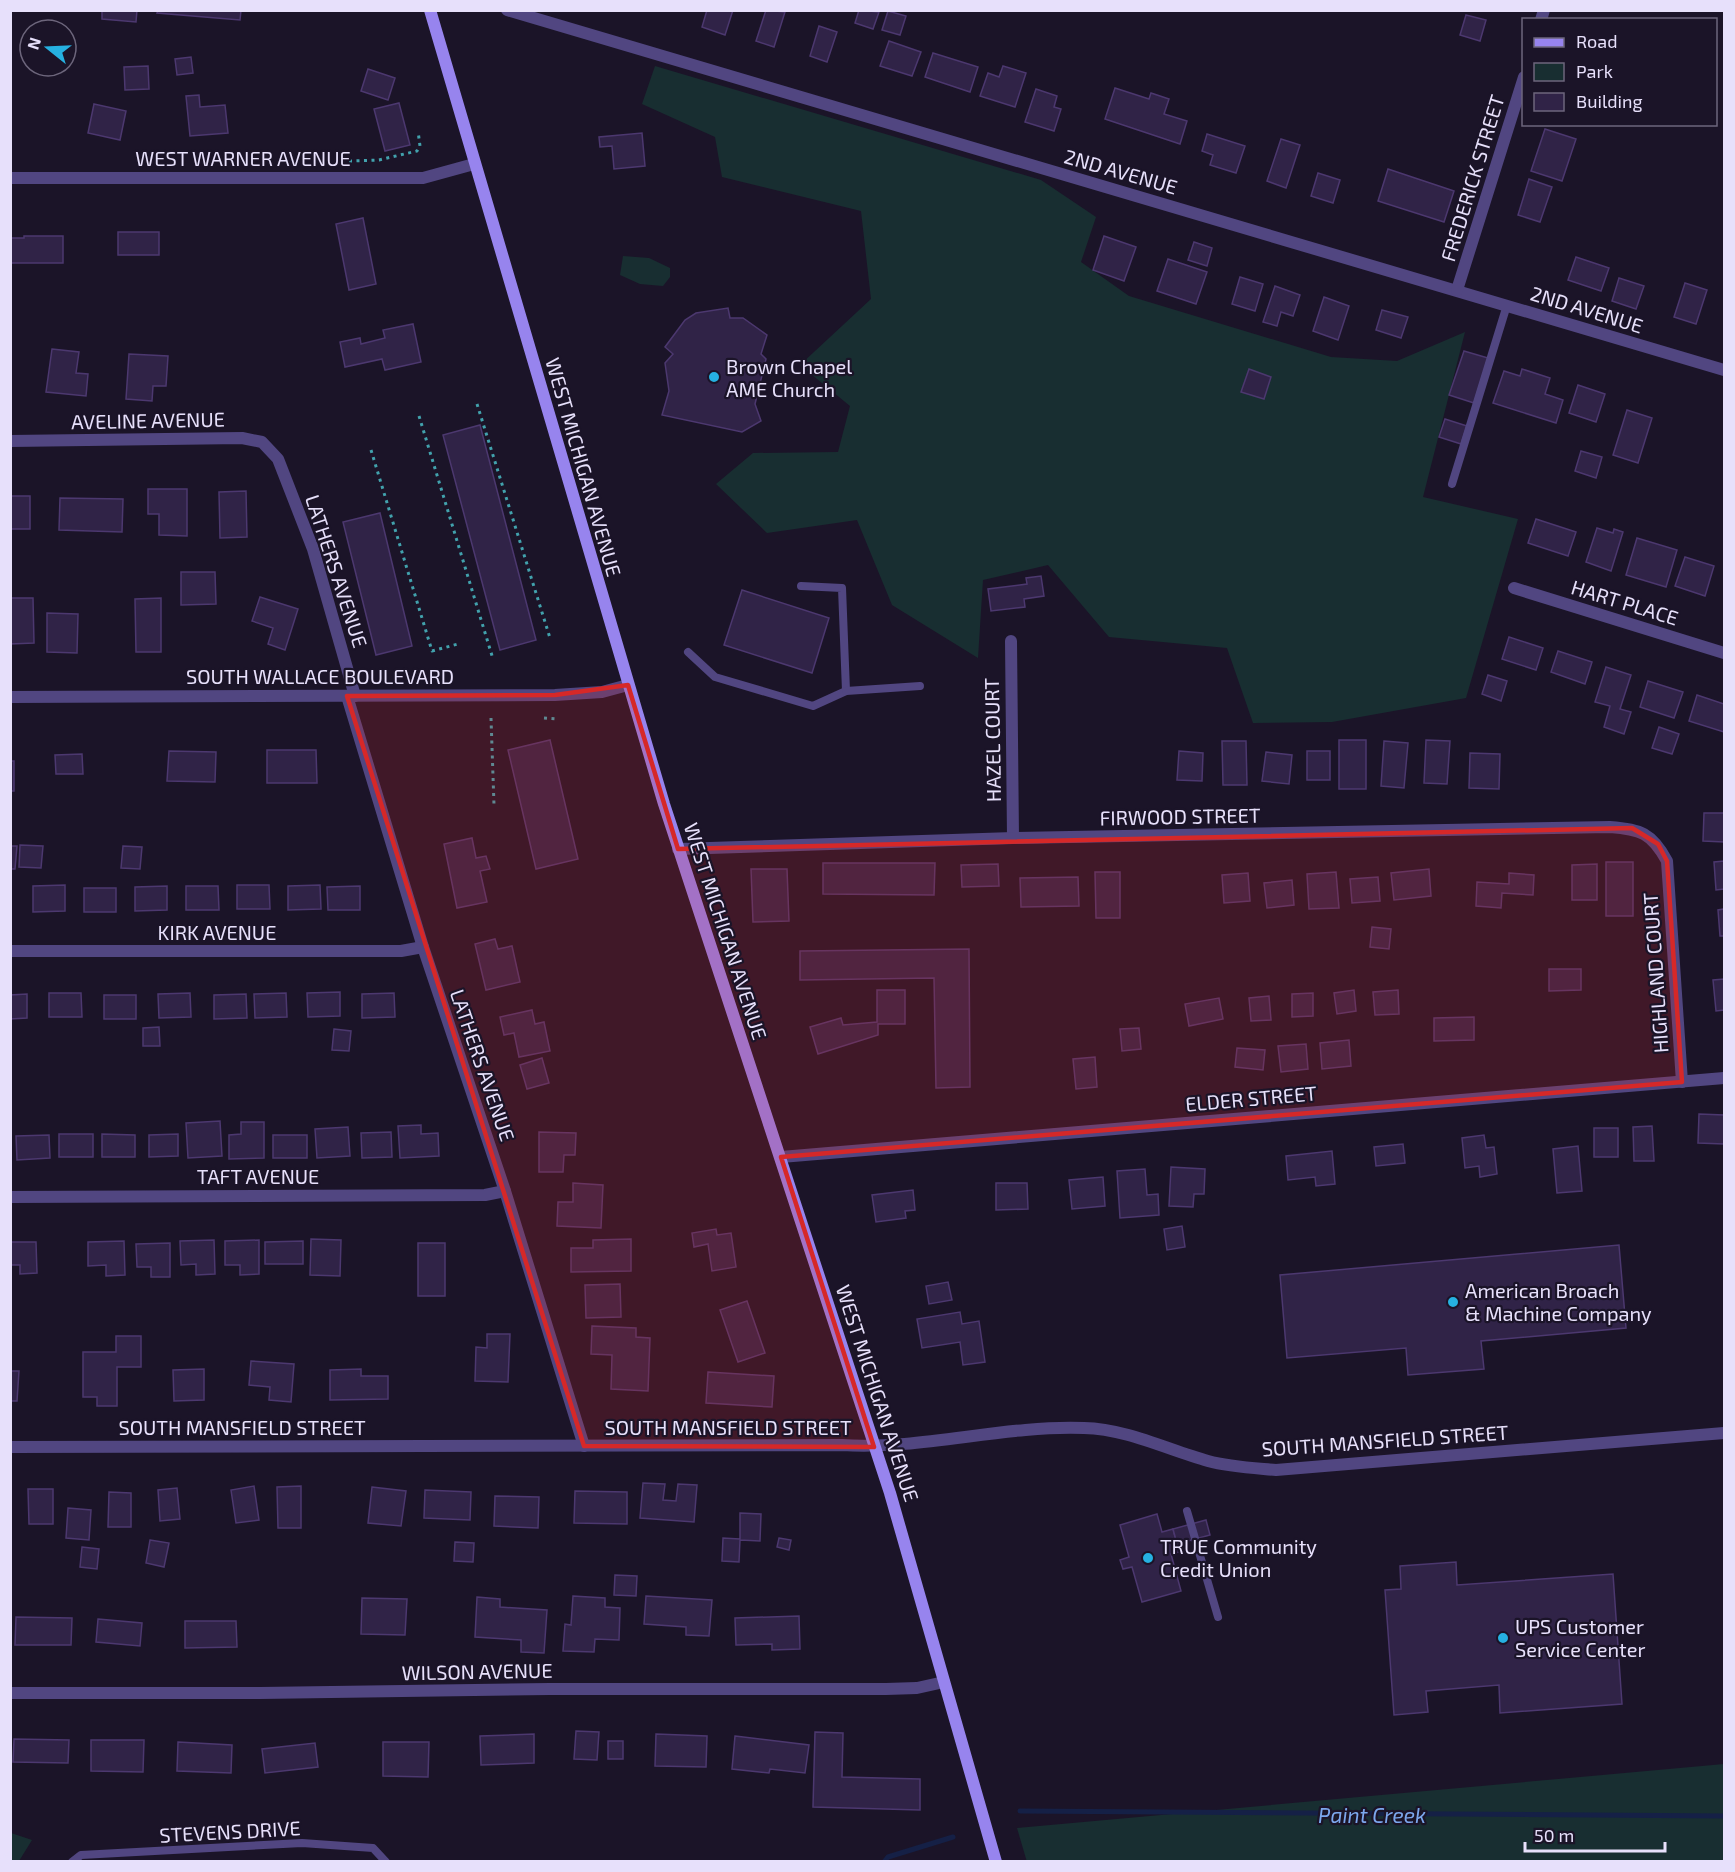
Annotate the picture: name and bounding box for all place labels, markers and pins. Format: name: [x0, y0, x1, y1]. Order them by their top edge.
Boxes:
place label: Brown Chapel AME Church: [726, 354, 852, 401]
marker: Brown Chapel AME Church: [707, 370, 721, 384]
place label: American Broach & Machine Company: [1465, 1278, 1652, 1325]
marker: American Broach & Machine Company: [1446, 1295, 1460, 1309]
place label: TRUE Community Credit Union: [1160, 1534, 1317, 1581]
marker: TRUE Community Credit Union: [1141, 1551, 1155, 1565]
place label: UPS Customer Service Center: [1515, 1614, 1646, 1661]
marker: UPS Customer Service Center: [1496, 1631, 1510, 1645]

